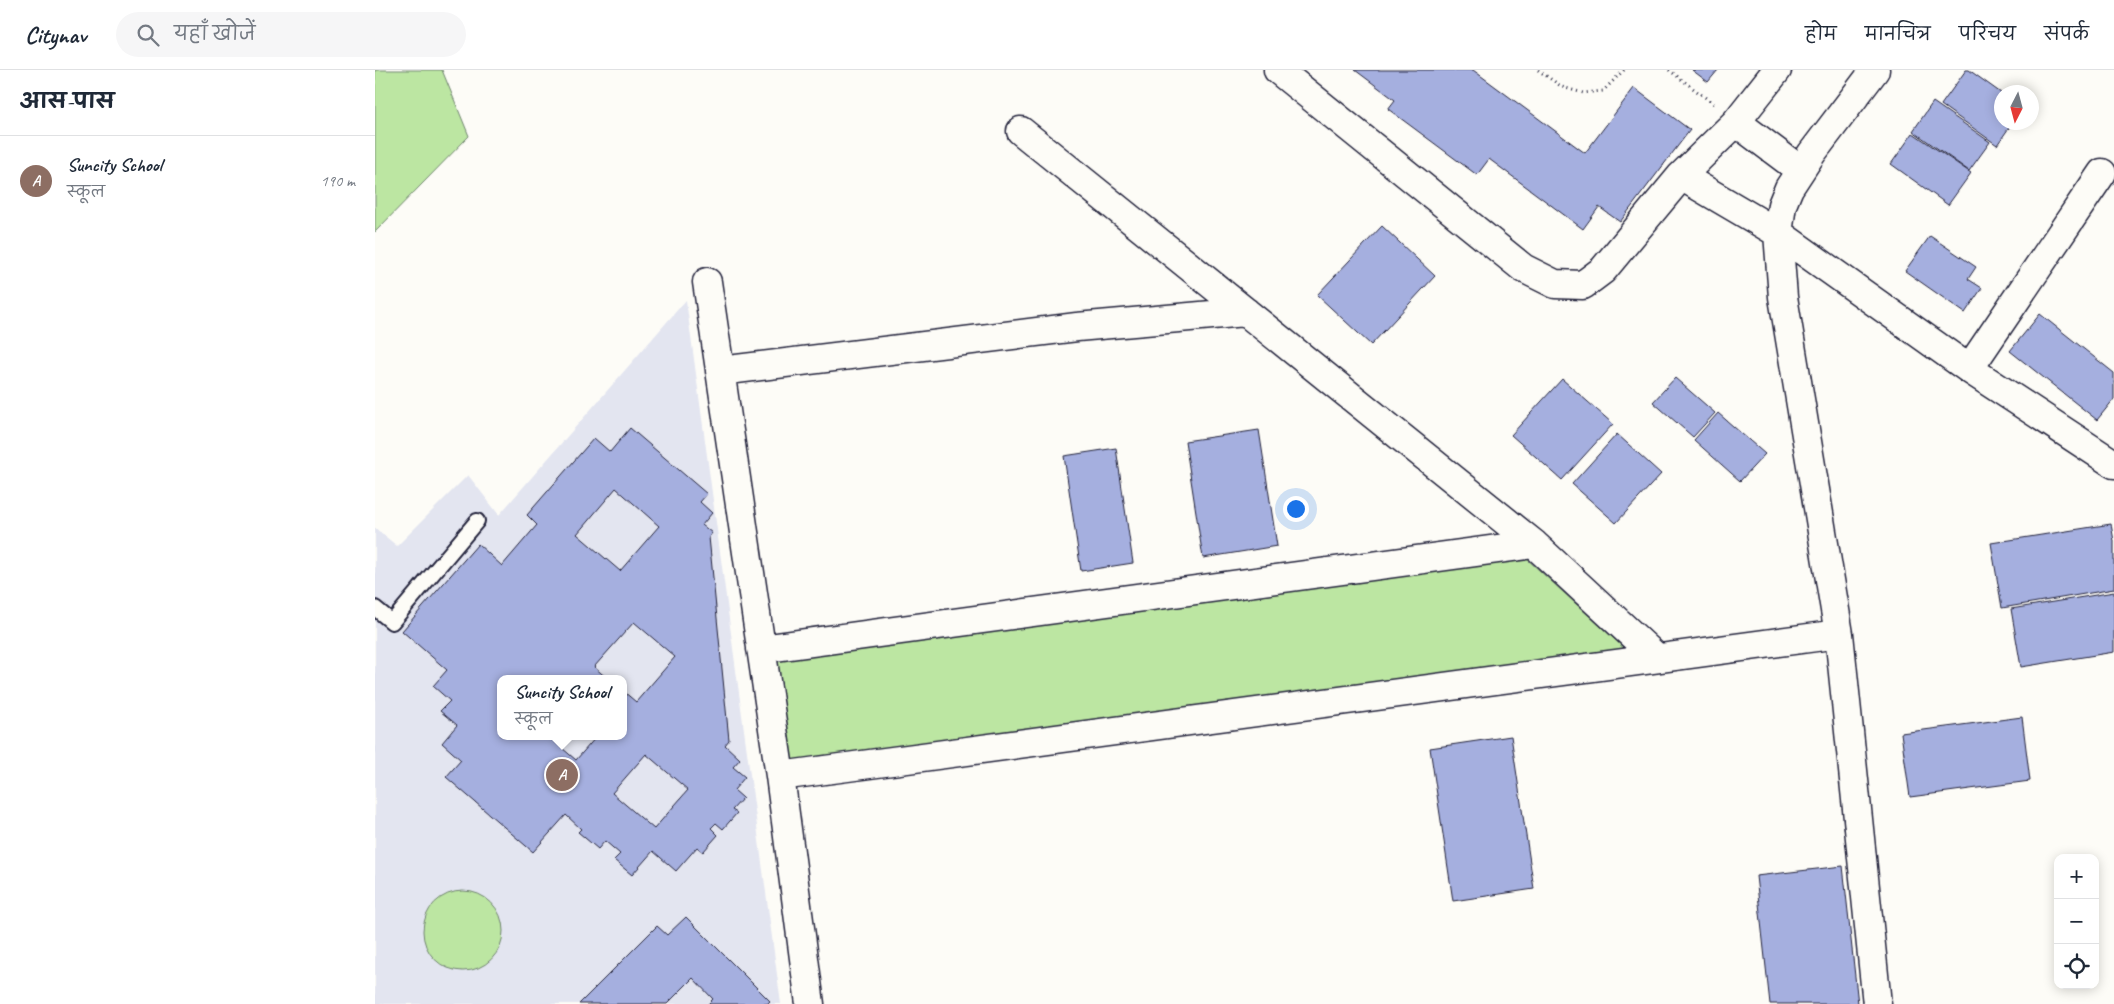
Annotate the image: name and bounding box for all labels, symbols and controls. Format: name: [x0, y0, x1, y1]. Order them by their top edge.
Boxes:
search box: [116, 12, 466, 57]
text: Citynav: [25, 20, 86, 50]
icon: search: [134, 21, 162, 49]
text: यहाँ खोजें: [174, 22, 256, 46]
text: होम: [1805, 23, 1837, 45]
text: मानचित्र: [1865, 23, 1931, 45]
text: परिचय: [1959, 23, 2016, 45]
text: संपर्क: [2044, 23, 2089, 45]
north arrow: [1994, 85, 2039, 130]
text: आस-पास: [20, 88, 114, 114]
text: Suncity School: [67, 153, 162, 177]
text: A: [32, 171, 40, 191]
text: 190 m: [321, 171, 355, 191]
text: स्कूल: [67, 182, 105, 202]
your location: [1283, 496, 1309, 522]
popup: [497, 675, 627, 740]
text: Suncity School: [515, 680, 609, 704]
text: स्कूल: [515, 709, 553, 729]
pin: A: [546, 756, 578, 794]
map controls: [2054, 854, 2099, 989]
button: +: [2054, 854, 2099, 899]
button: −: [2054, 899, 2099, 944]
button: locate: [2054, 944, 2099, 989]

